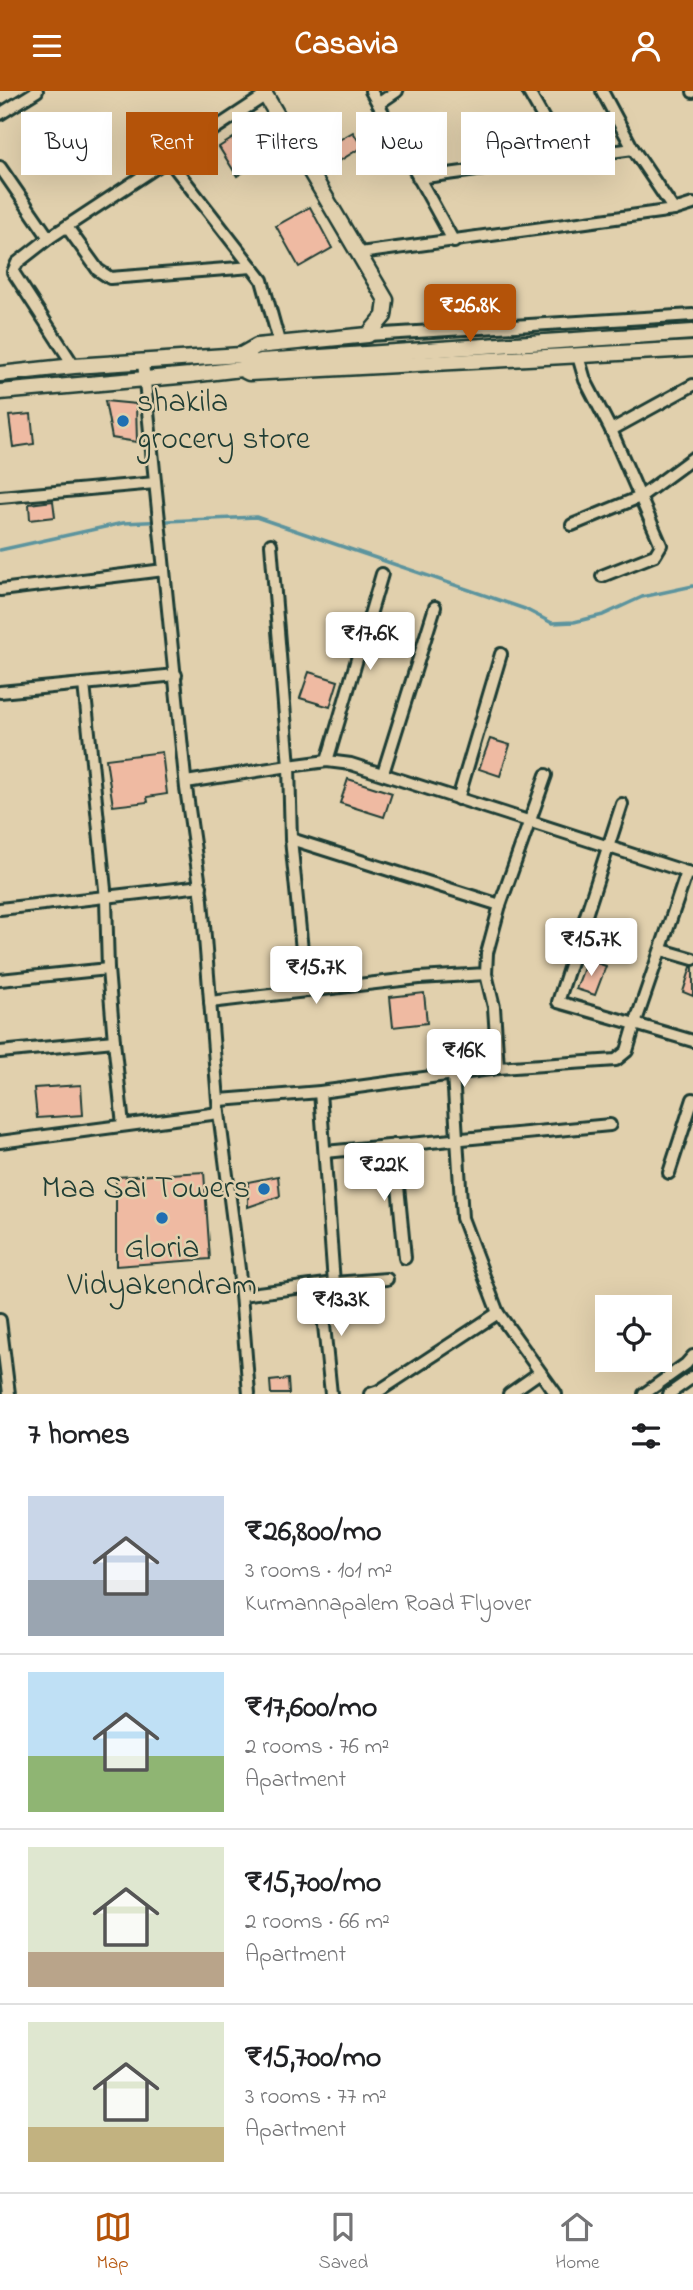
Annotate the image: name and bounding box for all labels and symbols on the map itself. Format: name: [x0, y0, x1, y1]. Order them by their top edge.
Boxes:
pin: ₹26.8K: [413, 285, 527, 344]
place label: shakila grocery store: [136, 380, 311, 464]
marker: shakila grocery store: [115, 413, 131, 429]
pin: ₹17.6K: [313, 613, 427, 672]
pin: ₹15.7K: [534, 919, 648, 978]
pin: ₹15.7K: [259, 947, 373, 1006]
pin: ₹16K: [423, 1030, 505, 1089]
pin: ₹22K: [343, 1143, 425, 1203]
place label: Maa Sai Towers: [41, 1166, 250, 1213]
marker: Maa Sai Towers: [256, 1181, 272, 1197]
marker: Gloria Vidyakendram: [154, 1210, 170, 1226]
place label: Gloria Vidyakendram: [66, 1226, 257, 1310]
pin: ₹13.3K: [284, 1279, 398, 1338]

